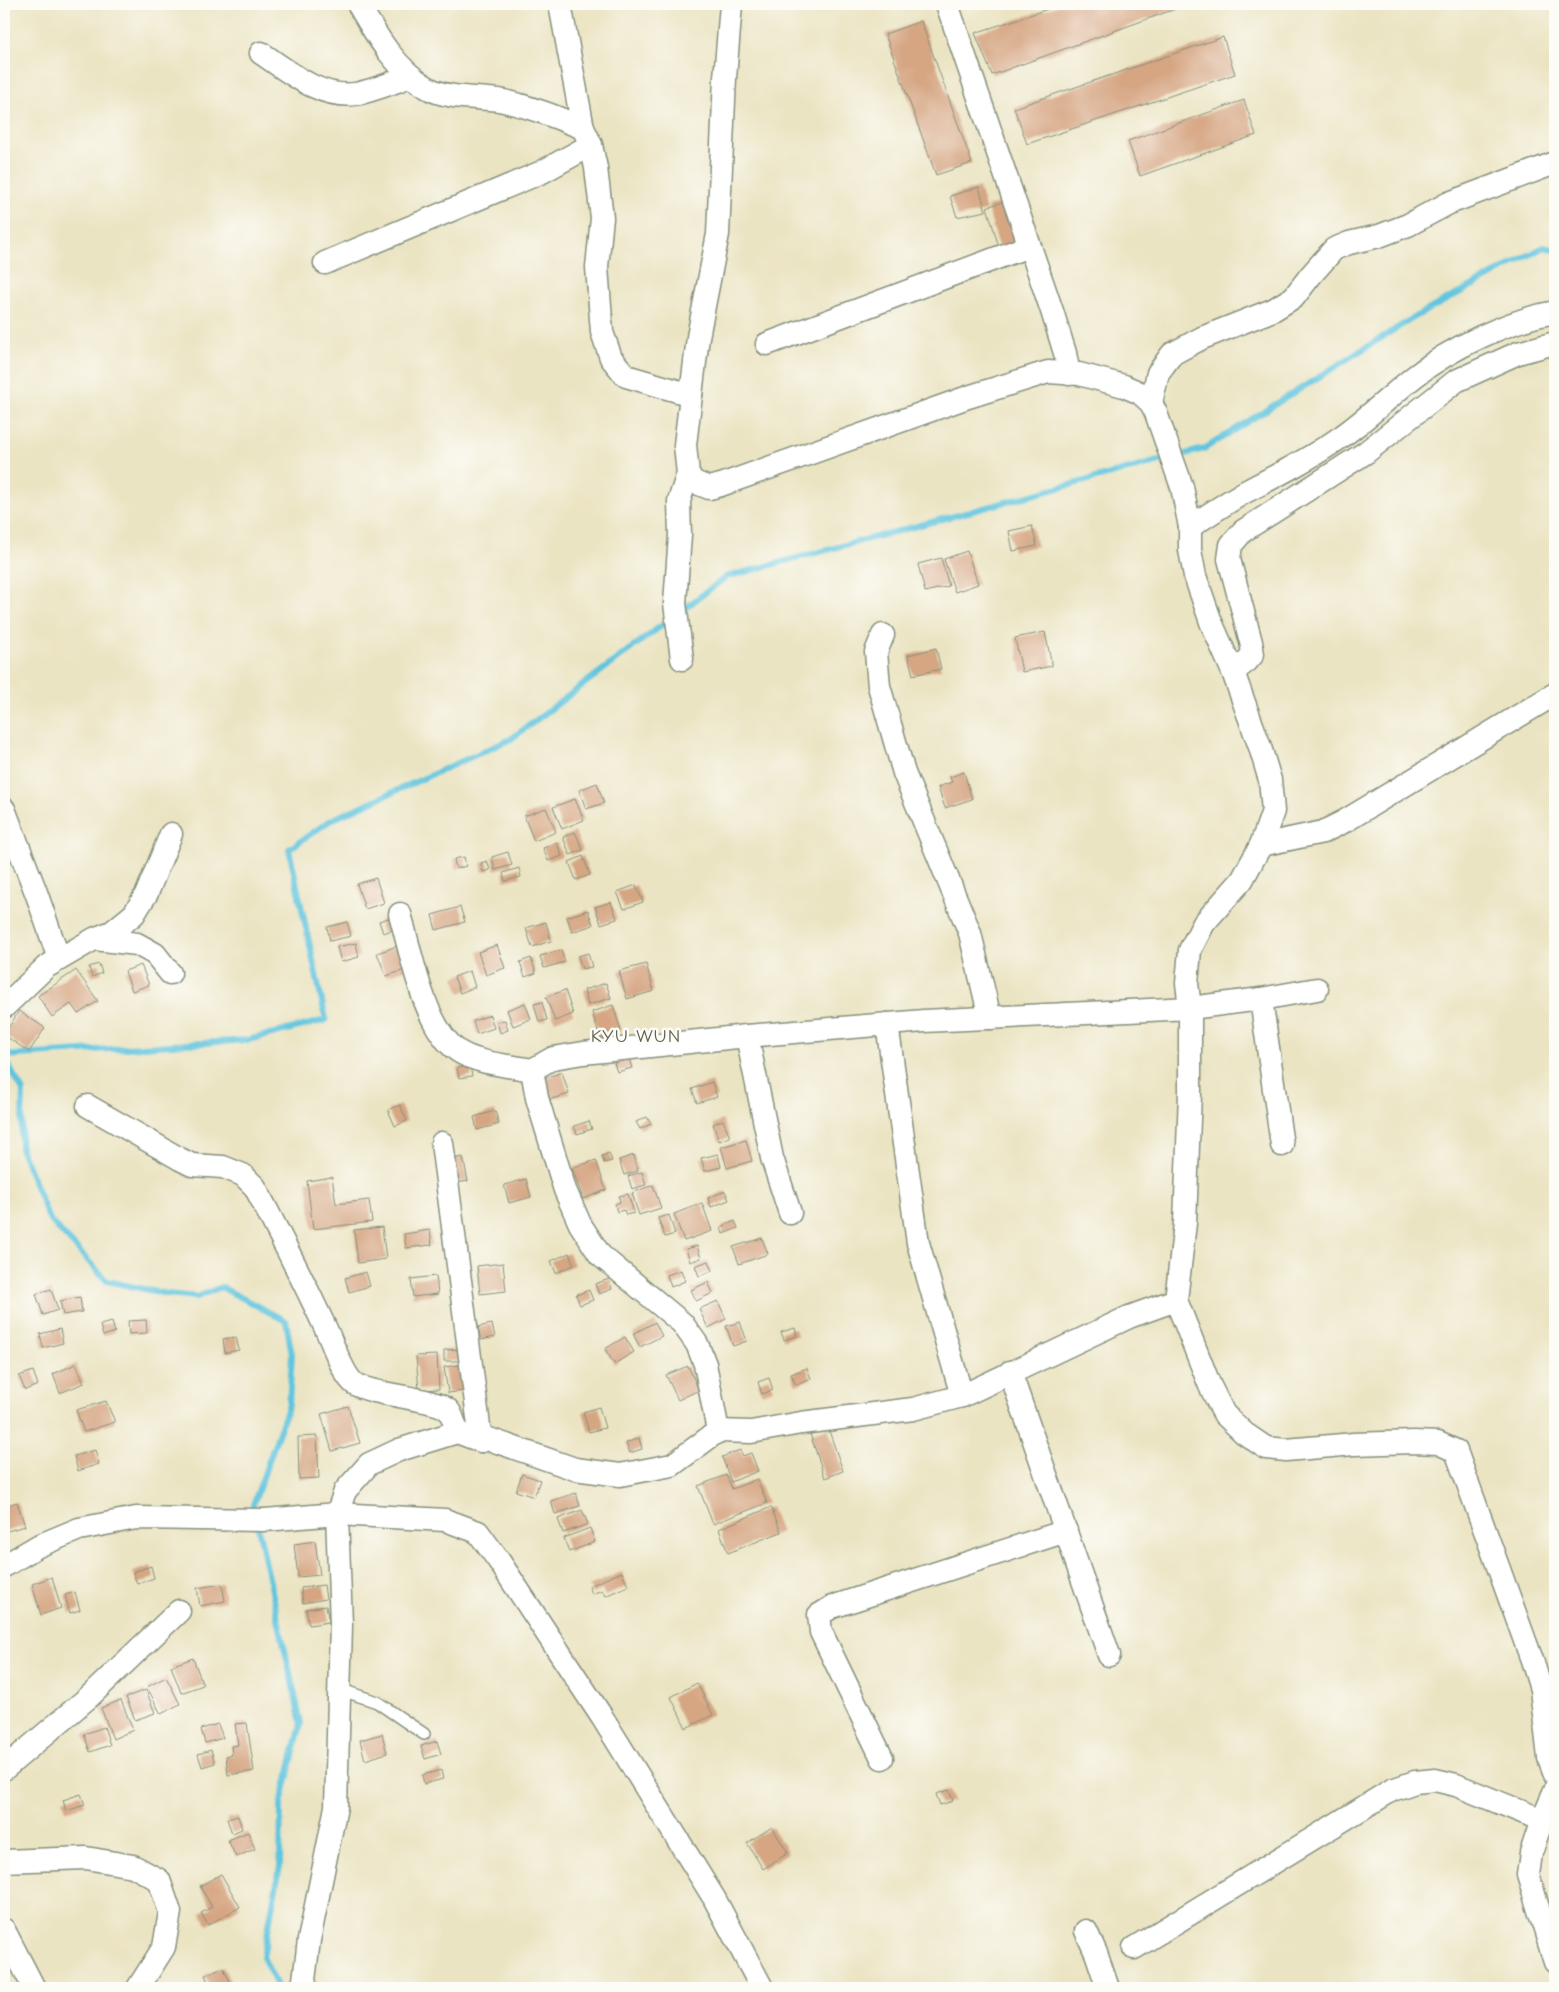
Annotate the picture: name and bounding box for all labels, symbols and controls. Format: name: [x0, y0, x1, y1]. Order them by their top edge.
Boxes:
district label: KYU WUN: [591, 1025, 681, 1047]

